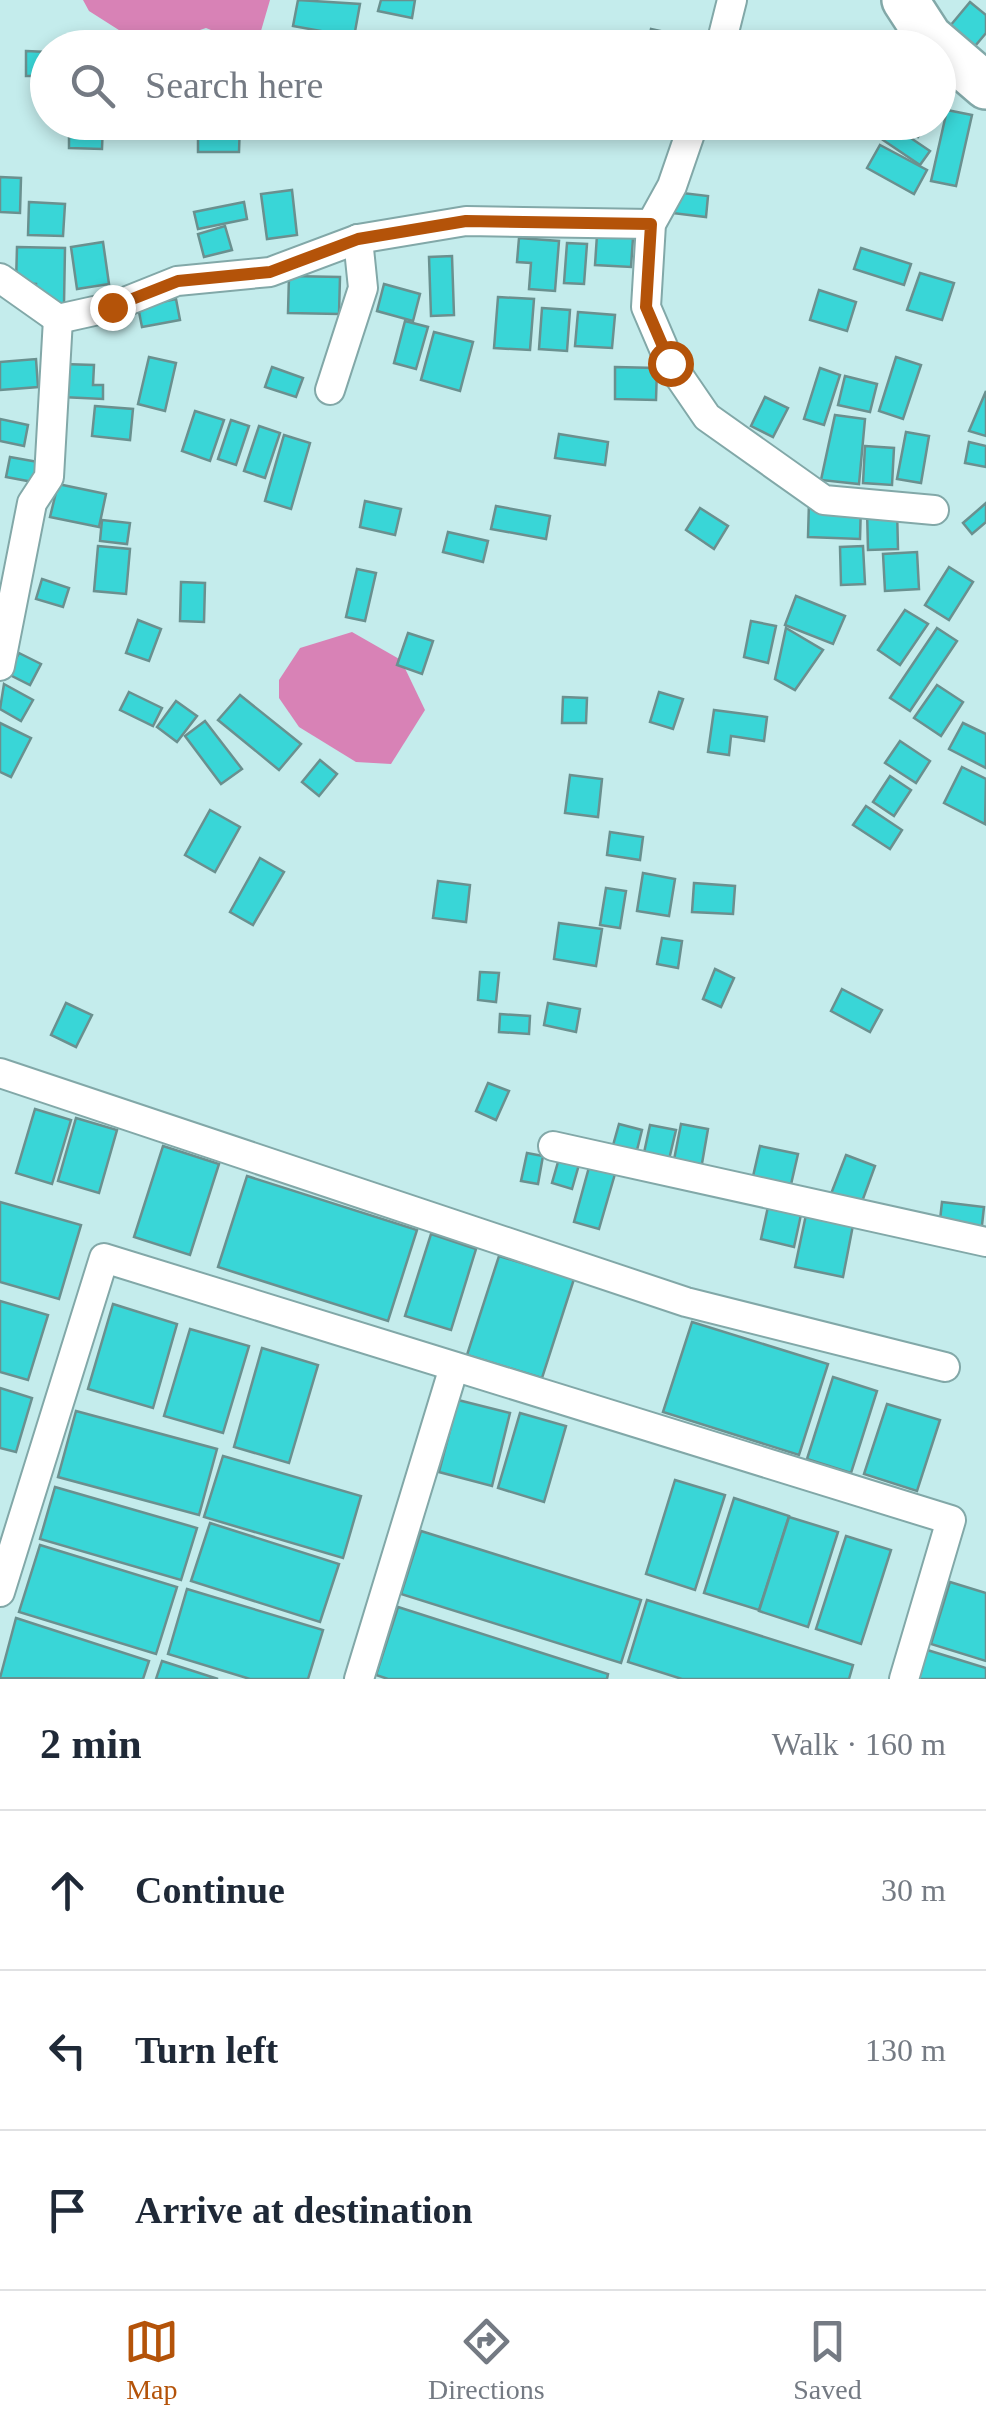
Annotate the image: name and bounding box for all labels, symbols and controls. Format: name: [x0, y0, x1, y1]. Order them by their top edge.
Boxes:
search box: [30, 30, 956, 140]
icon: search: [65, 58, 120, 113]
text: Search here: [145, 64, 323, 106]
route end: [90, 285, 136, 331]
route start: [648, 341, 694, 387]
text: 2 min: [40, 1721, 142, 1767]
text: Walk · 160 m: [772, 1726, 946, 1762]
icon: ahead: [40, 1863, 95, 1918]
text: Continue: [135, 1869, 285, 1911]
text: 30 m: [881, 1872, 946, 1908]
icon: left: [40, 2023, 95, 2078]
text: Turn left: [135, 2029, 278, 2071]
text: 130 m: [865, 2032, 946, 2068]
icon: arrive: [40, 2183, 95, 2238]
text: Arrive at destination: [135, 2189, 473, 2231]
tab: Map: [124, 2314, 179, 2406]
tab: Directions: [428, 2314, 545, 2406]
tab: Saved: [793, 2314, 862, 2406]

